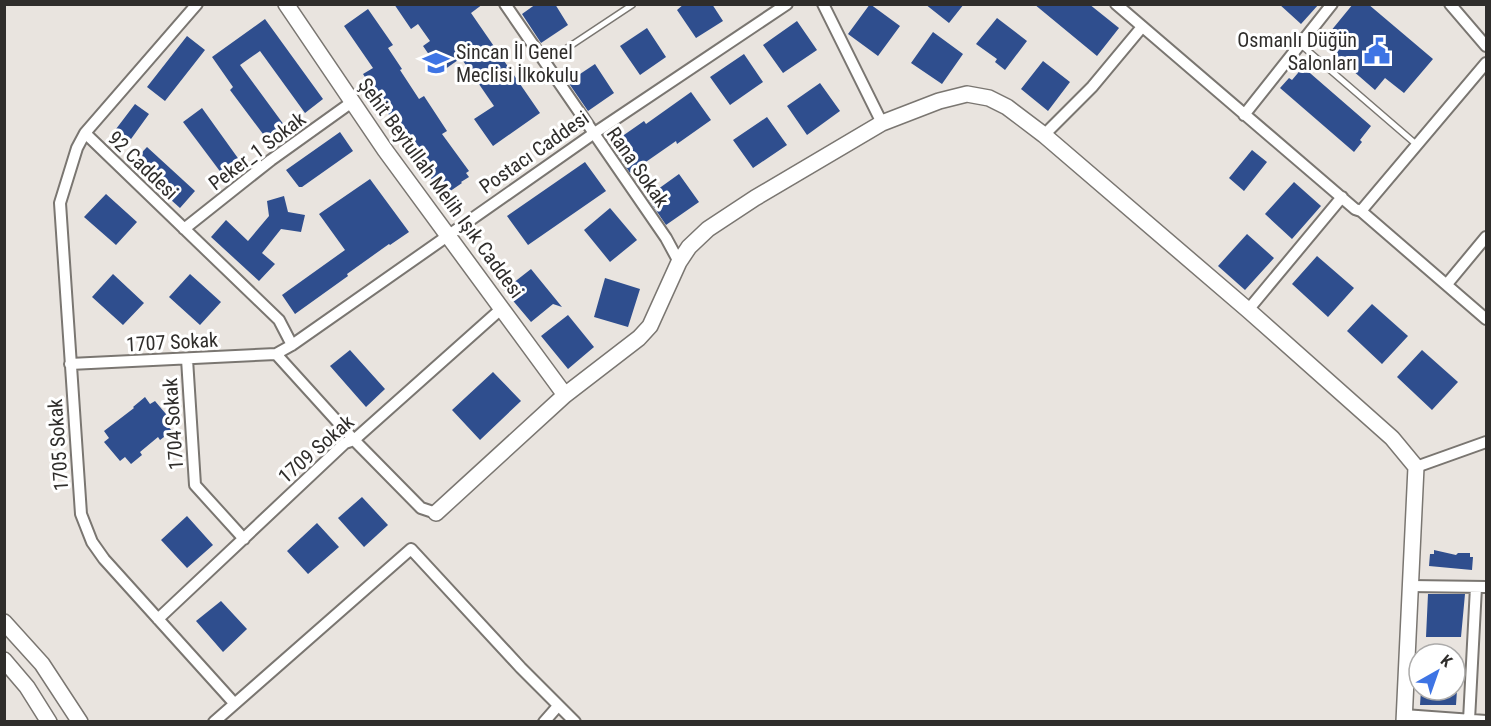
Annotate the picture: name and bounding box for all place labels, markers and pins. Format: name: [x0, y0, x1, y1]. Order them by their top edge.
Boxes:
place label: Osmanlı Düğün Salonları: [1237, 28, 1357, 75]
public building icon: Osmanlı Düğün Salonları: [1362, 36, 1392, 66]
place label: Sincan İl Genel Meclisi İlkokulu: [456, 40, 579, 87]
school or university icon: Sincan İl Genel Meclisi İlkokulu: [421, 48, 451, 78]

